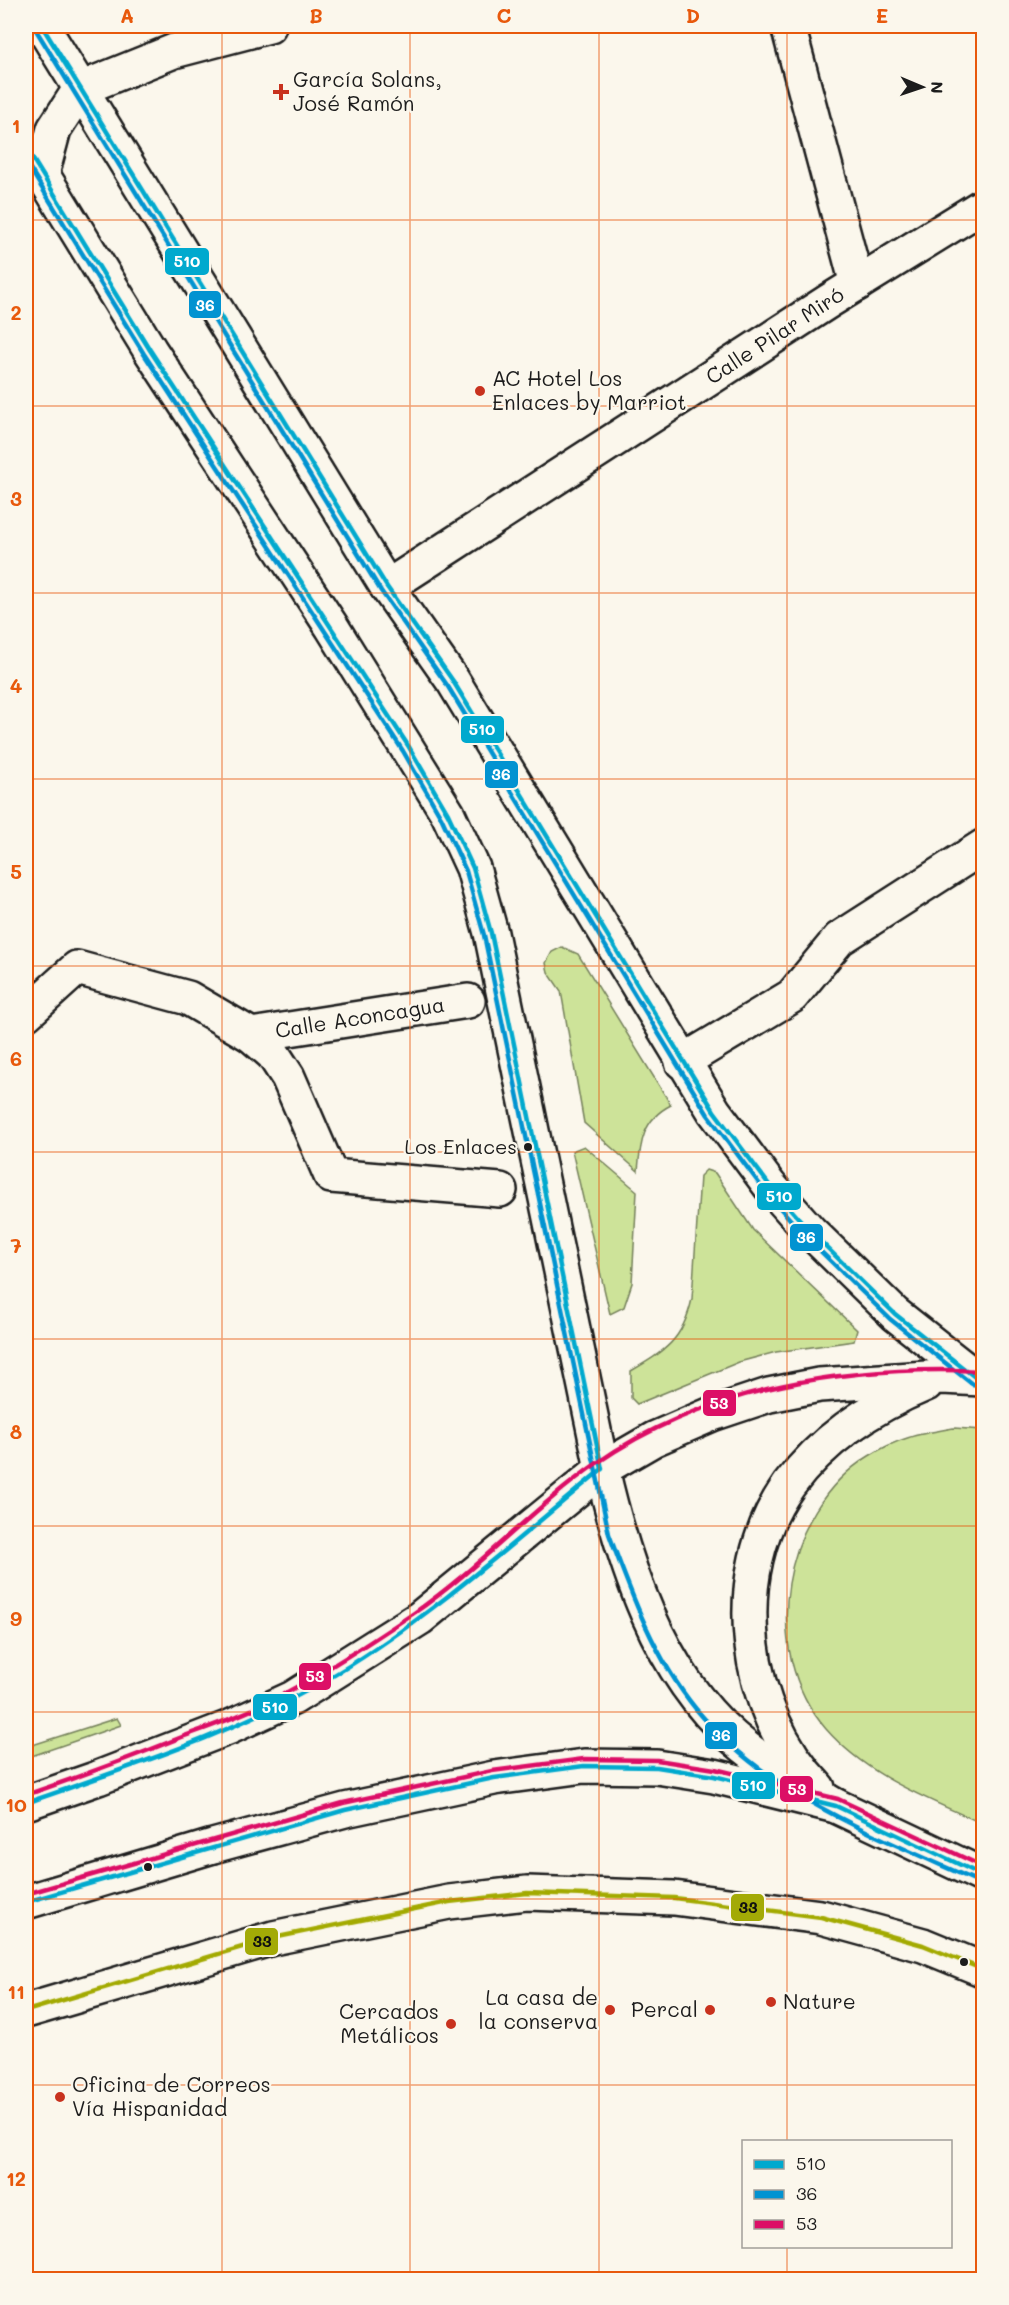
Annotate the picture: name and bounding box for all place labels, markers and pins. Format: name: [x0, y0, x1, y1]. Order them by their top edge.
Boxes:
place label: García Solans, José Ramón: [293, 65, 442, 116]
marker: García Solans, José Ramón: [274, 85, 288, 99]
place label: AC Hotel Los Enlaces by Marriot: [492, 364, 686, 415]
marker: AC Hotel Los Enlaces by Marriot: [473, 384, 487, 398]
place label: Los Enlaces: [405, 1133, 517, 1159]
marker: Los Enlaces: [522, 1141, 534, 1153]
unlabelled marker: [142, 1861, 154, 1873]
unlabelled marker: [958, 1956, 970, 1968]
place label: La casa de la conserva: [479, 1983, 598, 2034]
place label: Nature: [783, 1987, 856, 2014]
place label: Percal: [631, 1995, 698, 2022]
marker: Nature: [764, 1995, 778, 2009]
place label: Cercados Metálicos: [339, 1997, 439, 2048]
marker: La casa de la conserva: [603, 2003, 617, 2017]
marker: Percal: [703, 2003, 717, 2017]
marker: Cercados Metálicos: [444, 2017, 458, 2031]
place label: Oficina de Correos Vía Hispanidad: [72, 2070, 271, 2121]
marker: Oficina de Correos Vía Hispanidad: [53, 2090, 67, 2104]

